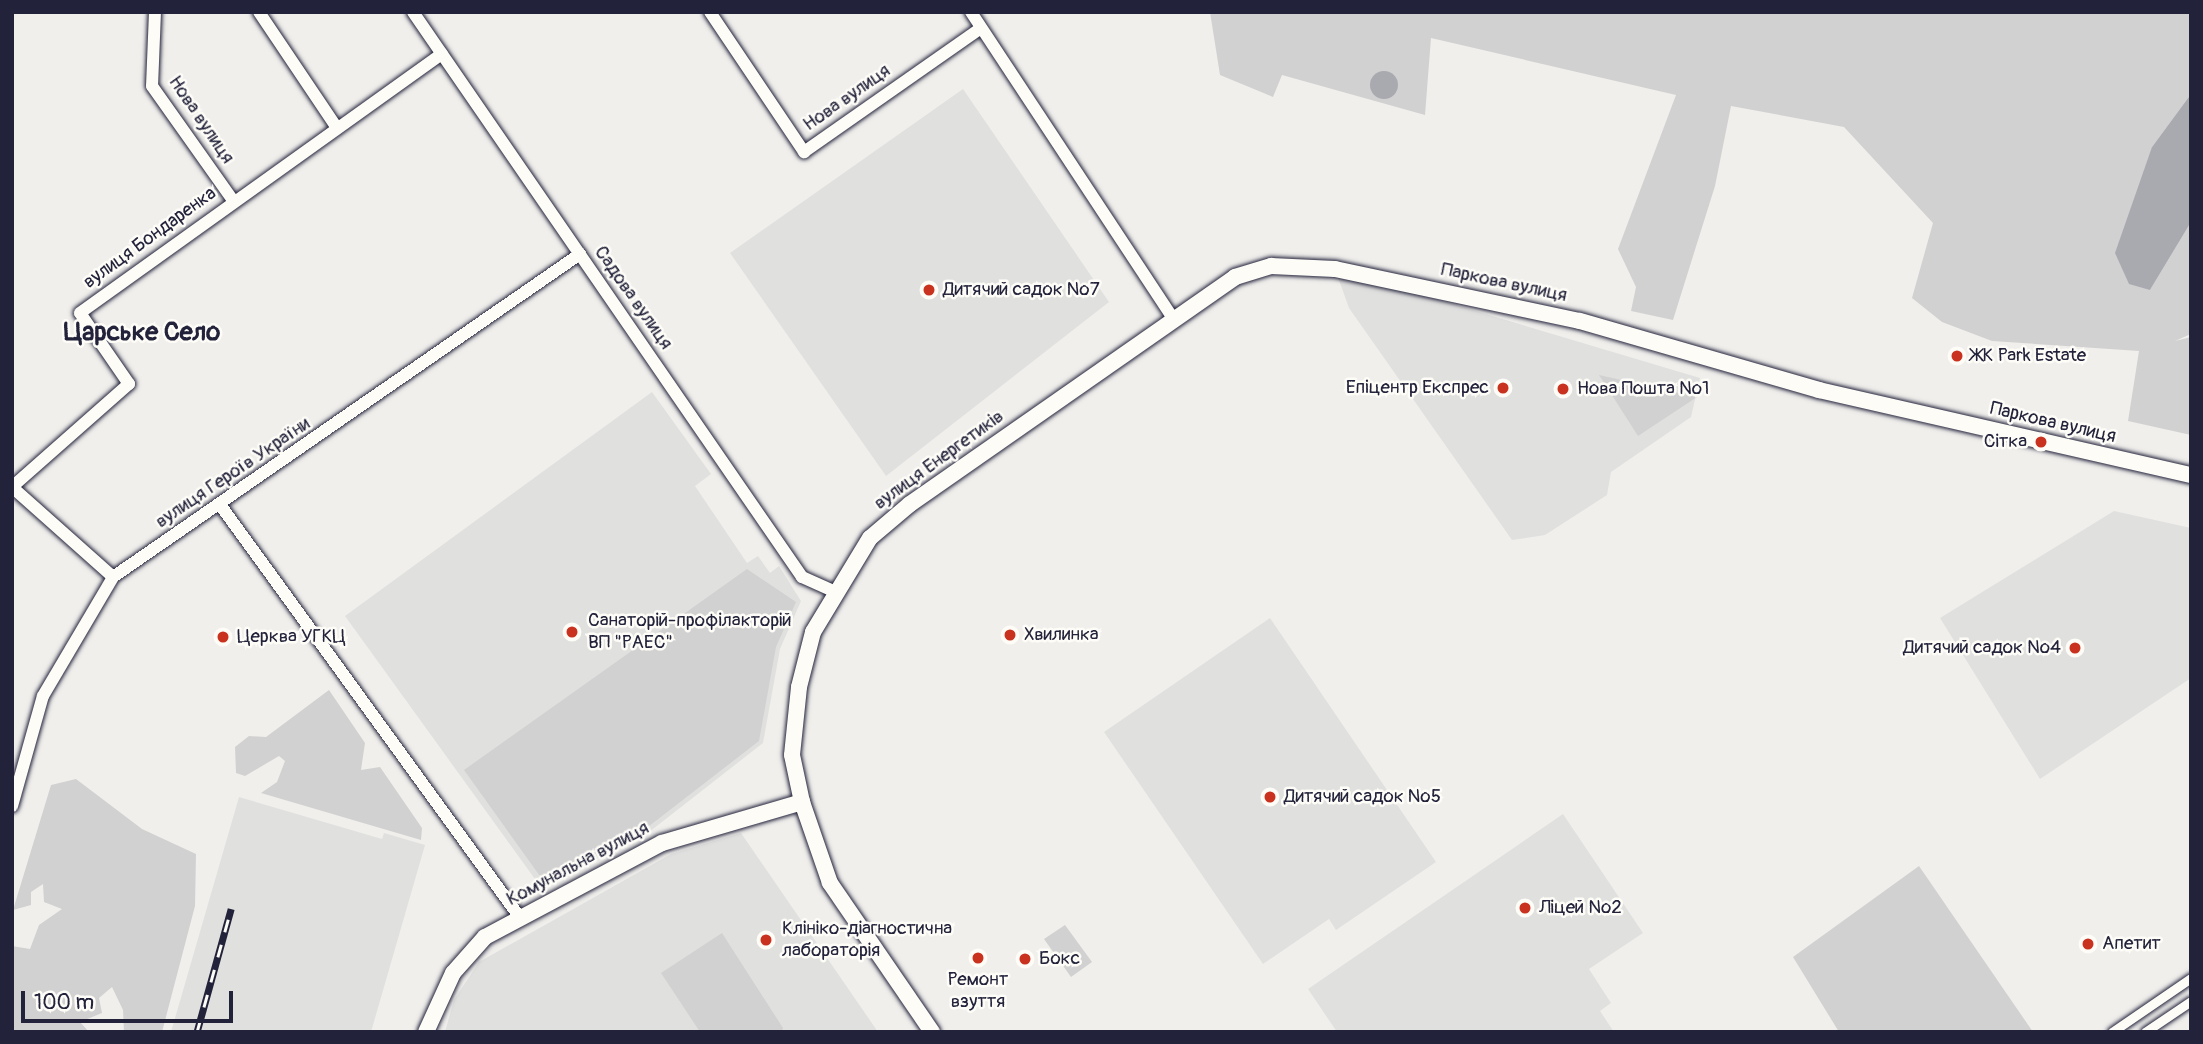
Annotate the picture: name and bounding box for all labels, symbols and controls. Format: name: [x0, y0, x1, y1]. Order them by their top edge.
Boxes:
street label: Нова вулиця: [799, 60, 895, 136]
street label: Нова вулиця: [163, 72, 239, 168]
street label: вулиця Бондаренка: [79, 182, 221, 294]
street label: Садова вулиця: [589, 242, 677, 354]
street label: Паркова вулиця: [1439, 259, 1569, 307]
place label: Дитячий садок №7: [943, 279, 1100, 301]
marker: Дитячий садок №7: [921, 282, 937, 298]
district label: Царське Село: [64, 317, 220, 349]
place label: ЖК Park Estate: [1971, 345, 2086, 367]
marker: ЖК Park Estate: [1949, 348, 1965, 364]
place label: Епіцентр Експрес: [1346, 377, 1489, 399]
place label: Нова Пошта №1: [1577, 378, 1710, 400]
marker: Епіцентр Експрес: [1495, 380, 1511, 396]
marker: Нова Пошта №1: [1555, 381, 1571, 397]
street label: Паркова вулиця: [1988, 397, 2118, 449]
street label: вулиця Енергетиків: [870, 405, 1008, 515]
street label: вулиця Героїв України: [151, 413, 315, 533]
place label: Сітка: [1984, 431, 2027, 453]
marker: Сітка: [2033, 434, 2049, 450]
place label: Санаторій-профілакторій ВП "РАЕС": [588, 610, 792, 654]
marker: Санаторій-профілакторій ВП "РАЕС": [562, 622, 582, 642]
place label: Хвилинка: [1024, 624, 1099, 646]
place label: Церква УГКЦ: [237, 626, 346, 648]
marker: Хвилинка: [1002, 627, 1018, 643]
marker: Церква УГКЦ: [215, 629, 231, 645]
place label: Дитячий садок №4: [1903, 637, 2061, 659]
marker: Дитячий садок №4: [2067, 640, 2083, 656]
place label: Дитячий садок №5: [1284, 786, 1441, 808]
marker: Дитячий садок №5: [1262, 789, 1278, 805]
street label: Комунальна вулиця: [503, 817, 653, 911]
place label: Ліцей №2: [1539, 897, 1622, 919]
marker: Ліцей №2: [1517, 900, 1533, 916]
place label: Клініко-діагностична лабораторія: [782, 918, 952, 962]
marker: Клініко-діагностична лабораторія: [756, 930, 776, 950]
place label: Апетит: [2102, 933, 2161, 955]
marker: Апетит: [2080, 936, 2096, 952]
place label: Бокс: [1039, 948, 1080, 970]
marker: Ремонт взуття: [970, 950, 986, 966]
marker: Бокс: [1017, 951, 1033, 967]
place label: Ремонт взуття: [948, 969, 1008, 1013]
scale bar: [24, 978, 236, 1022]
text: 100 m: [34, 989, 94, 1016]

